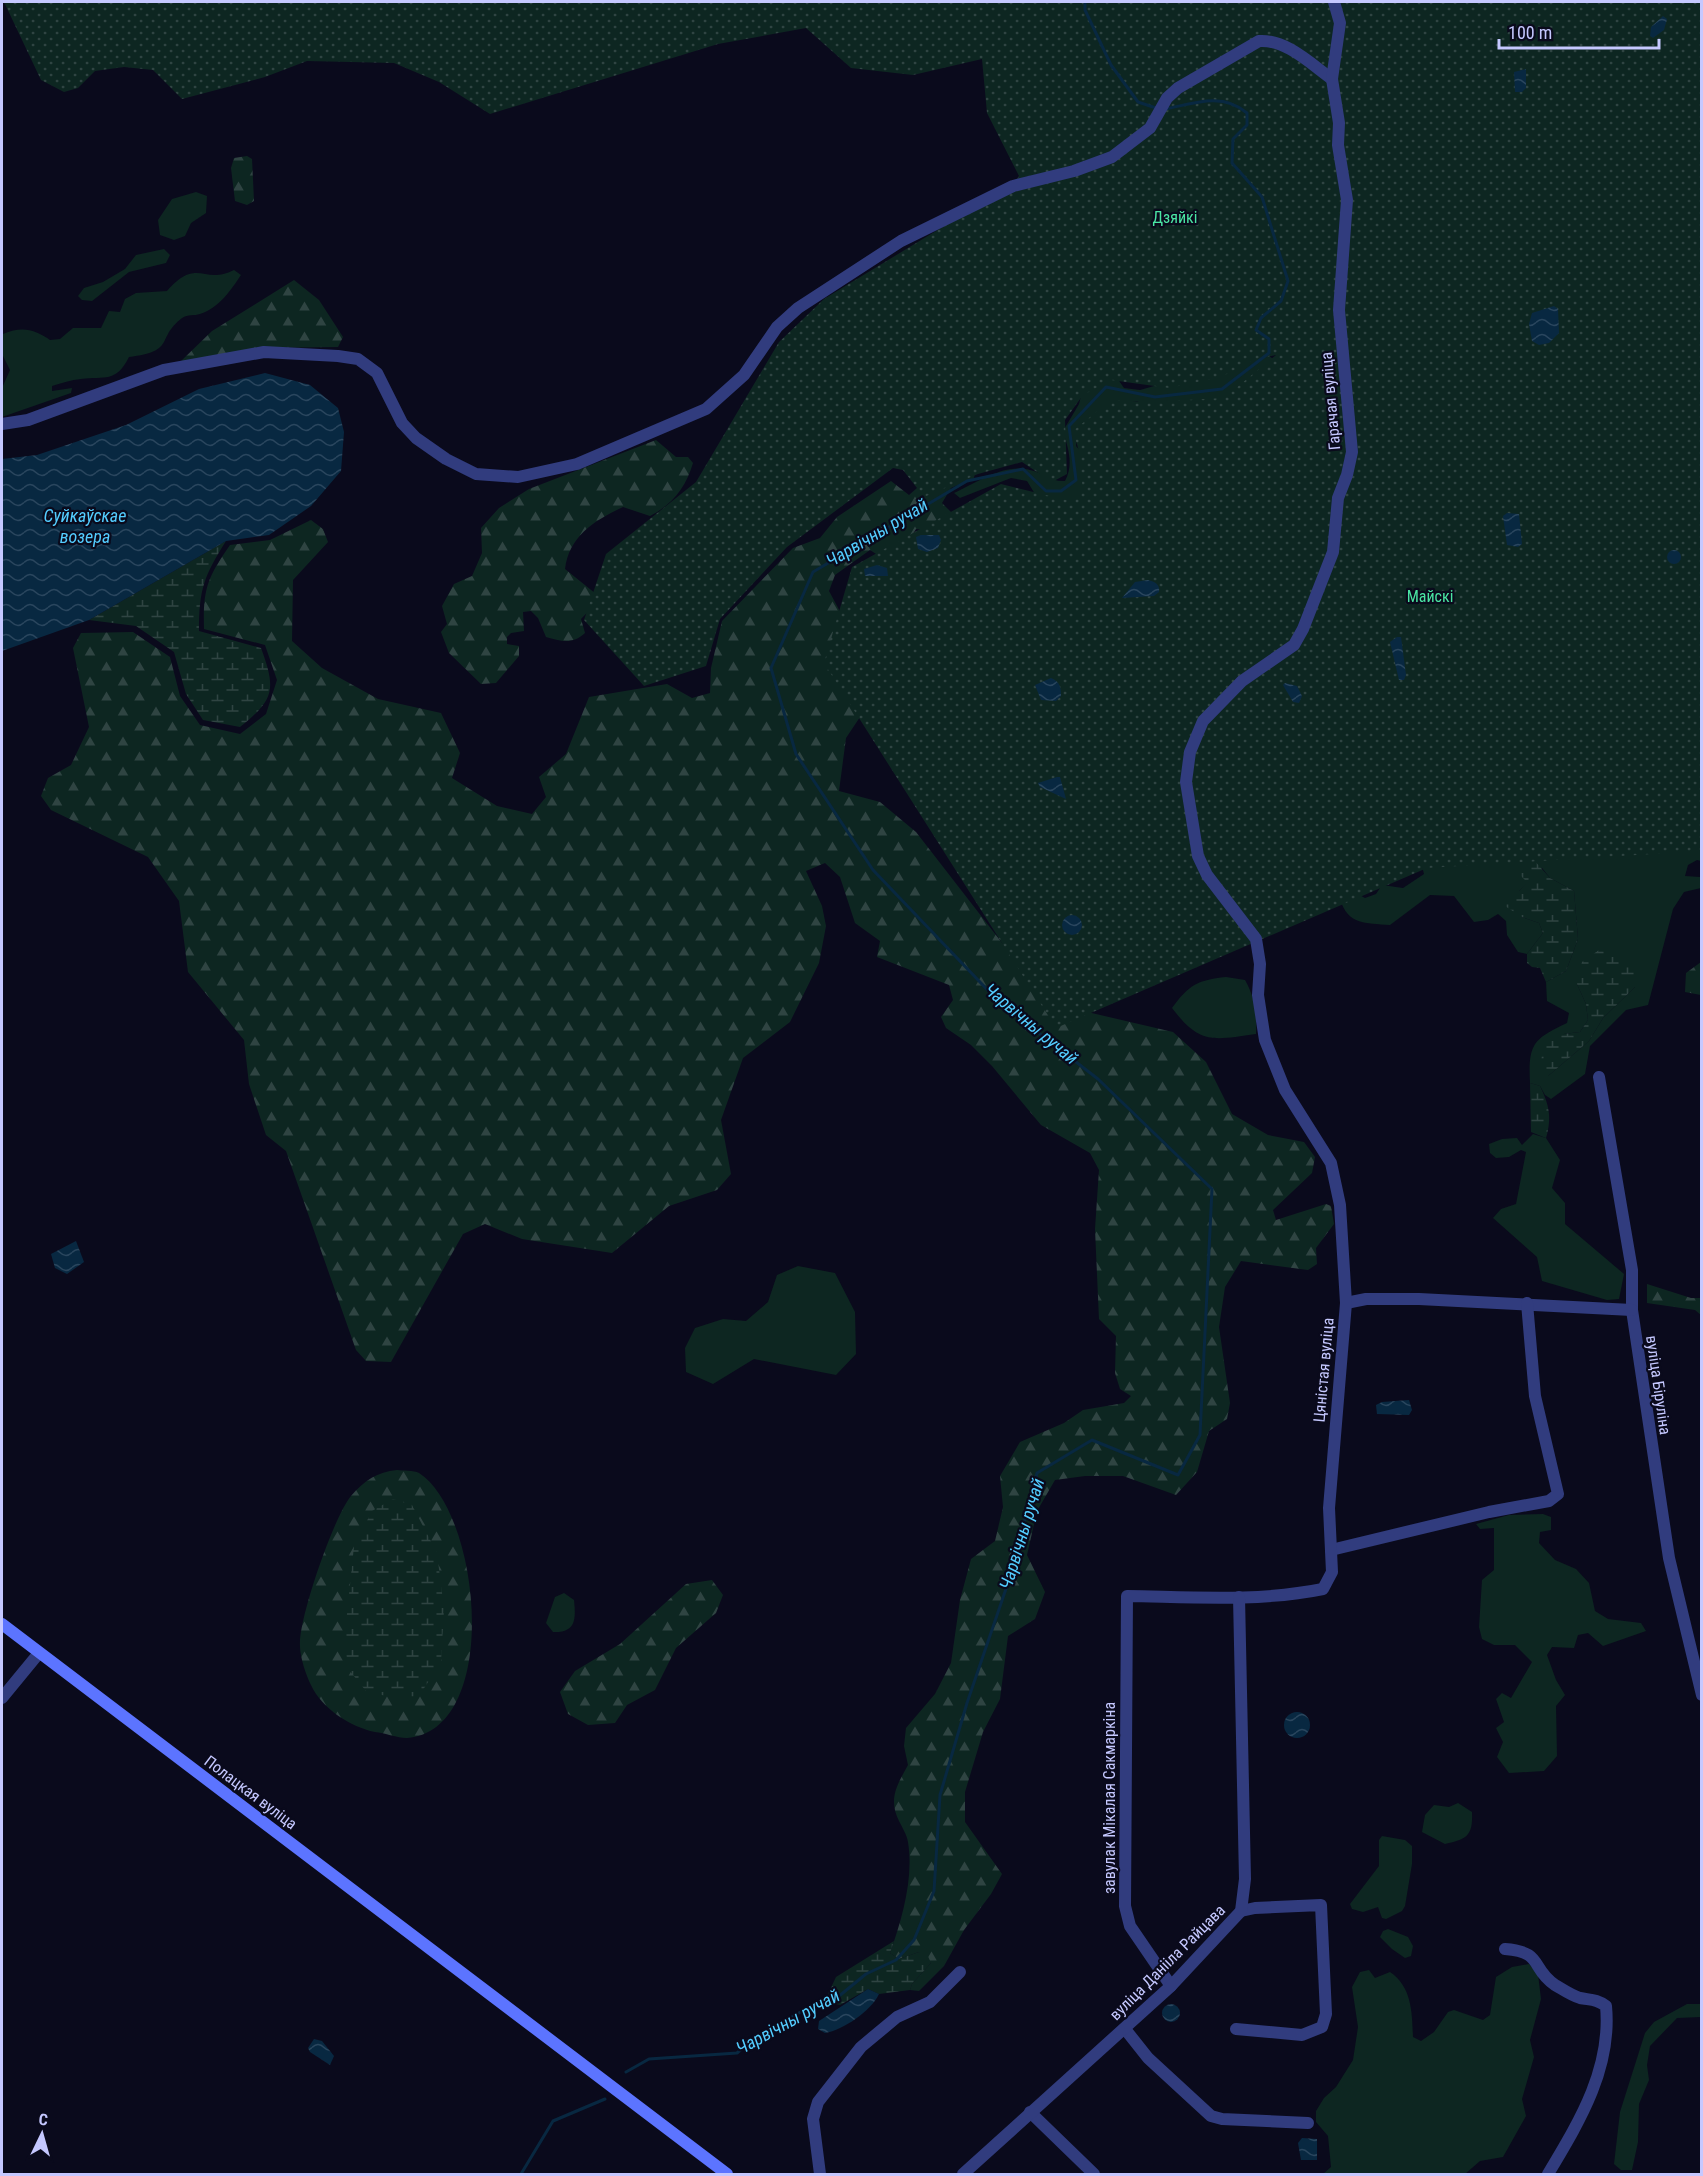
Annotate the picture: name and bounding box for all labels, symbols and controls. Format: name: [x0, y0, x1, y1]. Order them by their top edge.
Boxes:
scale bar: [1499, 12, 1660, 50]
text: 100 m: [1508, 22, 1552, 43]
park label: Дзяйкі: [1153, 208, 1197, 227]
street label: Гарачая вуліца: [1317, 351, 1344, 451]
water label: Чарвічны ручай: [822, 494, 932, 571]
water label: Суйкаўскае возера: [44, 505, 126, 547]
park label: Майскі: [1407, 587, 1453, 606]
water label: Чарвічны ручай: [981, 979, 1082, 1069]
street label: Цяністая вуліца: [1309, 1317, 1338, 1423]
street label: вуліца Біруліна: [1642, 1334, 1675, 1436]
water label: Чарвічны ручай: [995, 1476, 1048, 1592]
street label: завулак Мікалая Сакмаркіна: [1100, 1702, 1119, 1894]
street label: Полацкая вуліца: [201, 1751, 301, 1833]
street label: вуліца Данііла Райцава: [1106, 1901, 1229, 2024]
water label: Чарвічны ручай: [732, 1984, 843, 2059]
north arrow: [12, 2104, 72, 2164]
text: С: [38, 2110, 49, 2129]

